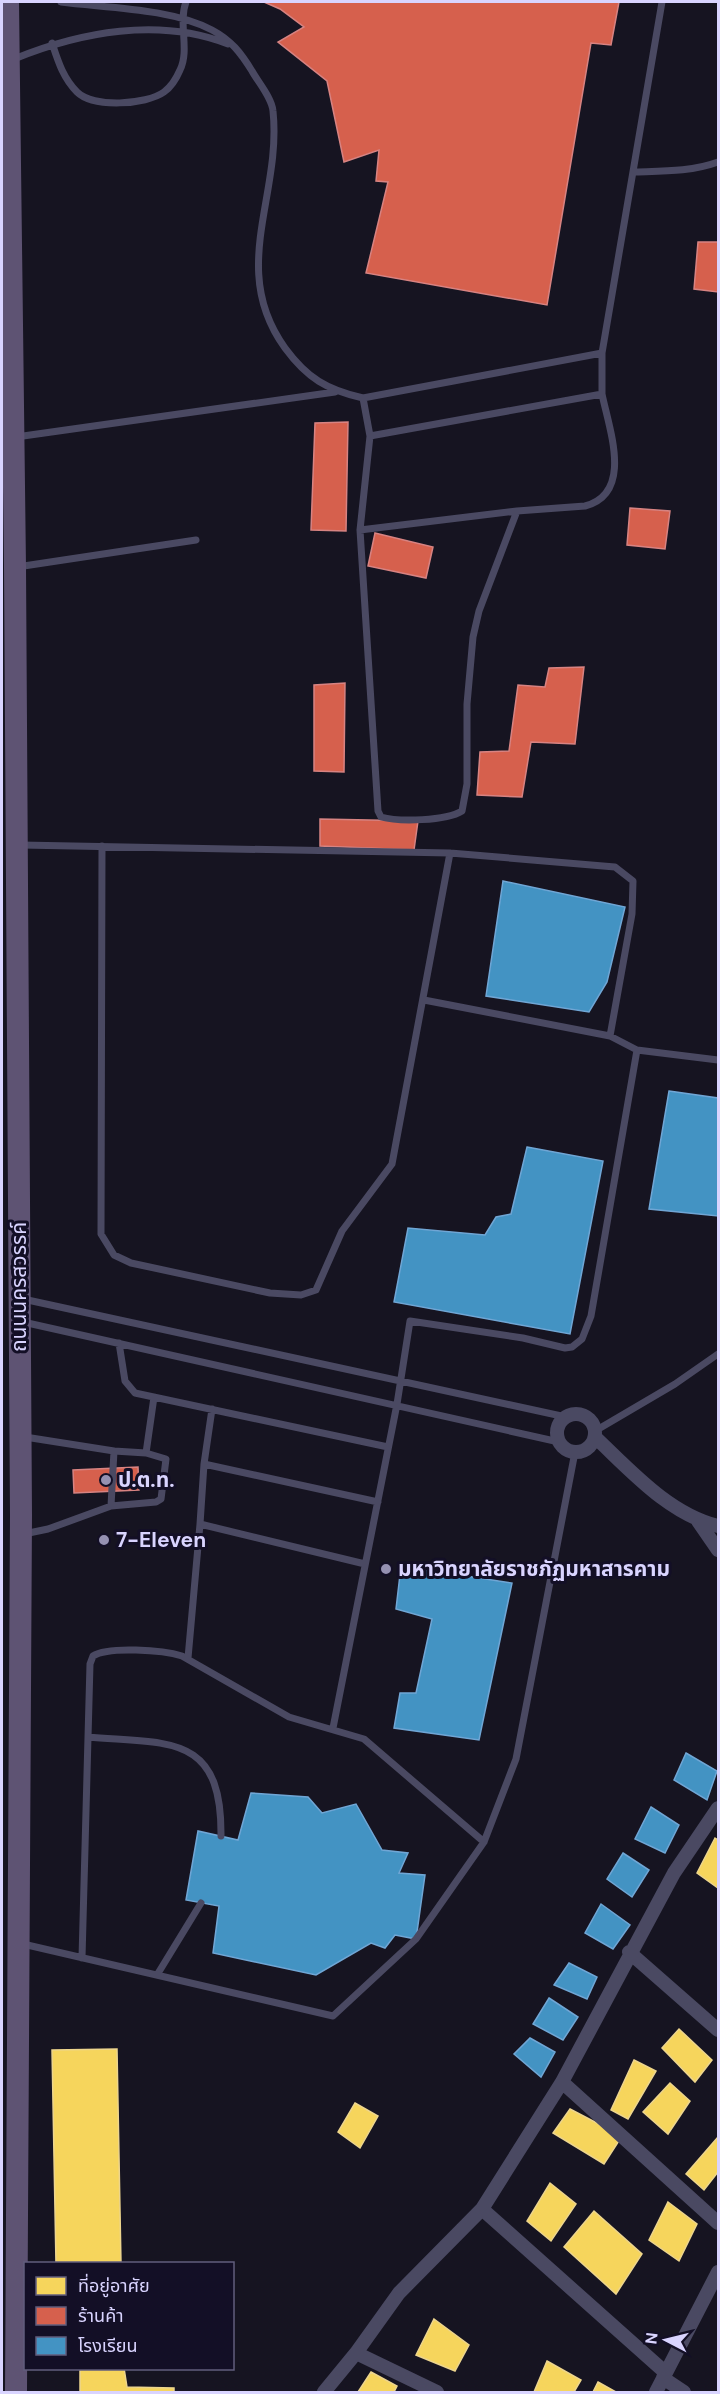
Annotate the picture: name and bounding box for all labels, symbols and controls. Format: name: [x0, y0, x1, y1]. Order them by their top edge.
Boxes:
street label: ถนนนครสวรรค์: [5, 1222, 33, 1352]
place label: ป.ต.ท.: [118, 1466, 174, 1494]
marker: ป.ต.ท.: [99, 1473, 113, 1487]
place label: 7-Eleven: [116, 1526, 206, 1554]
marker: 7-Eleven: [97, 1533, 111, 1547]
place label: มหาวิทยาลัยราชภัฏมหาสารคาม: [398, 1555, 670, 1583]
marker: มหาวิทยาลัยราชภัฏมหาสารคาม: [379, 1562, 393, 1576]
legend: [24, 2262, 234, 2370]
text: ที่อยู่อาศัย: [78, 2273, 150, 2298]
text: ร้านค้า: [78, 2304, 124, 2328]
north arrow: [636, 2310, 696, 2370]
text: N: [640, 2331, 663, 2345]
text: โรงเรียน: [78, 2334, 137, 2358]

